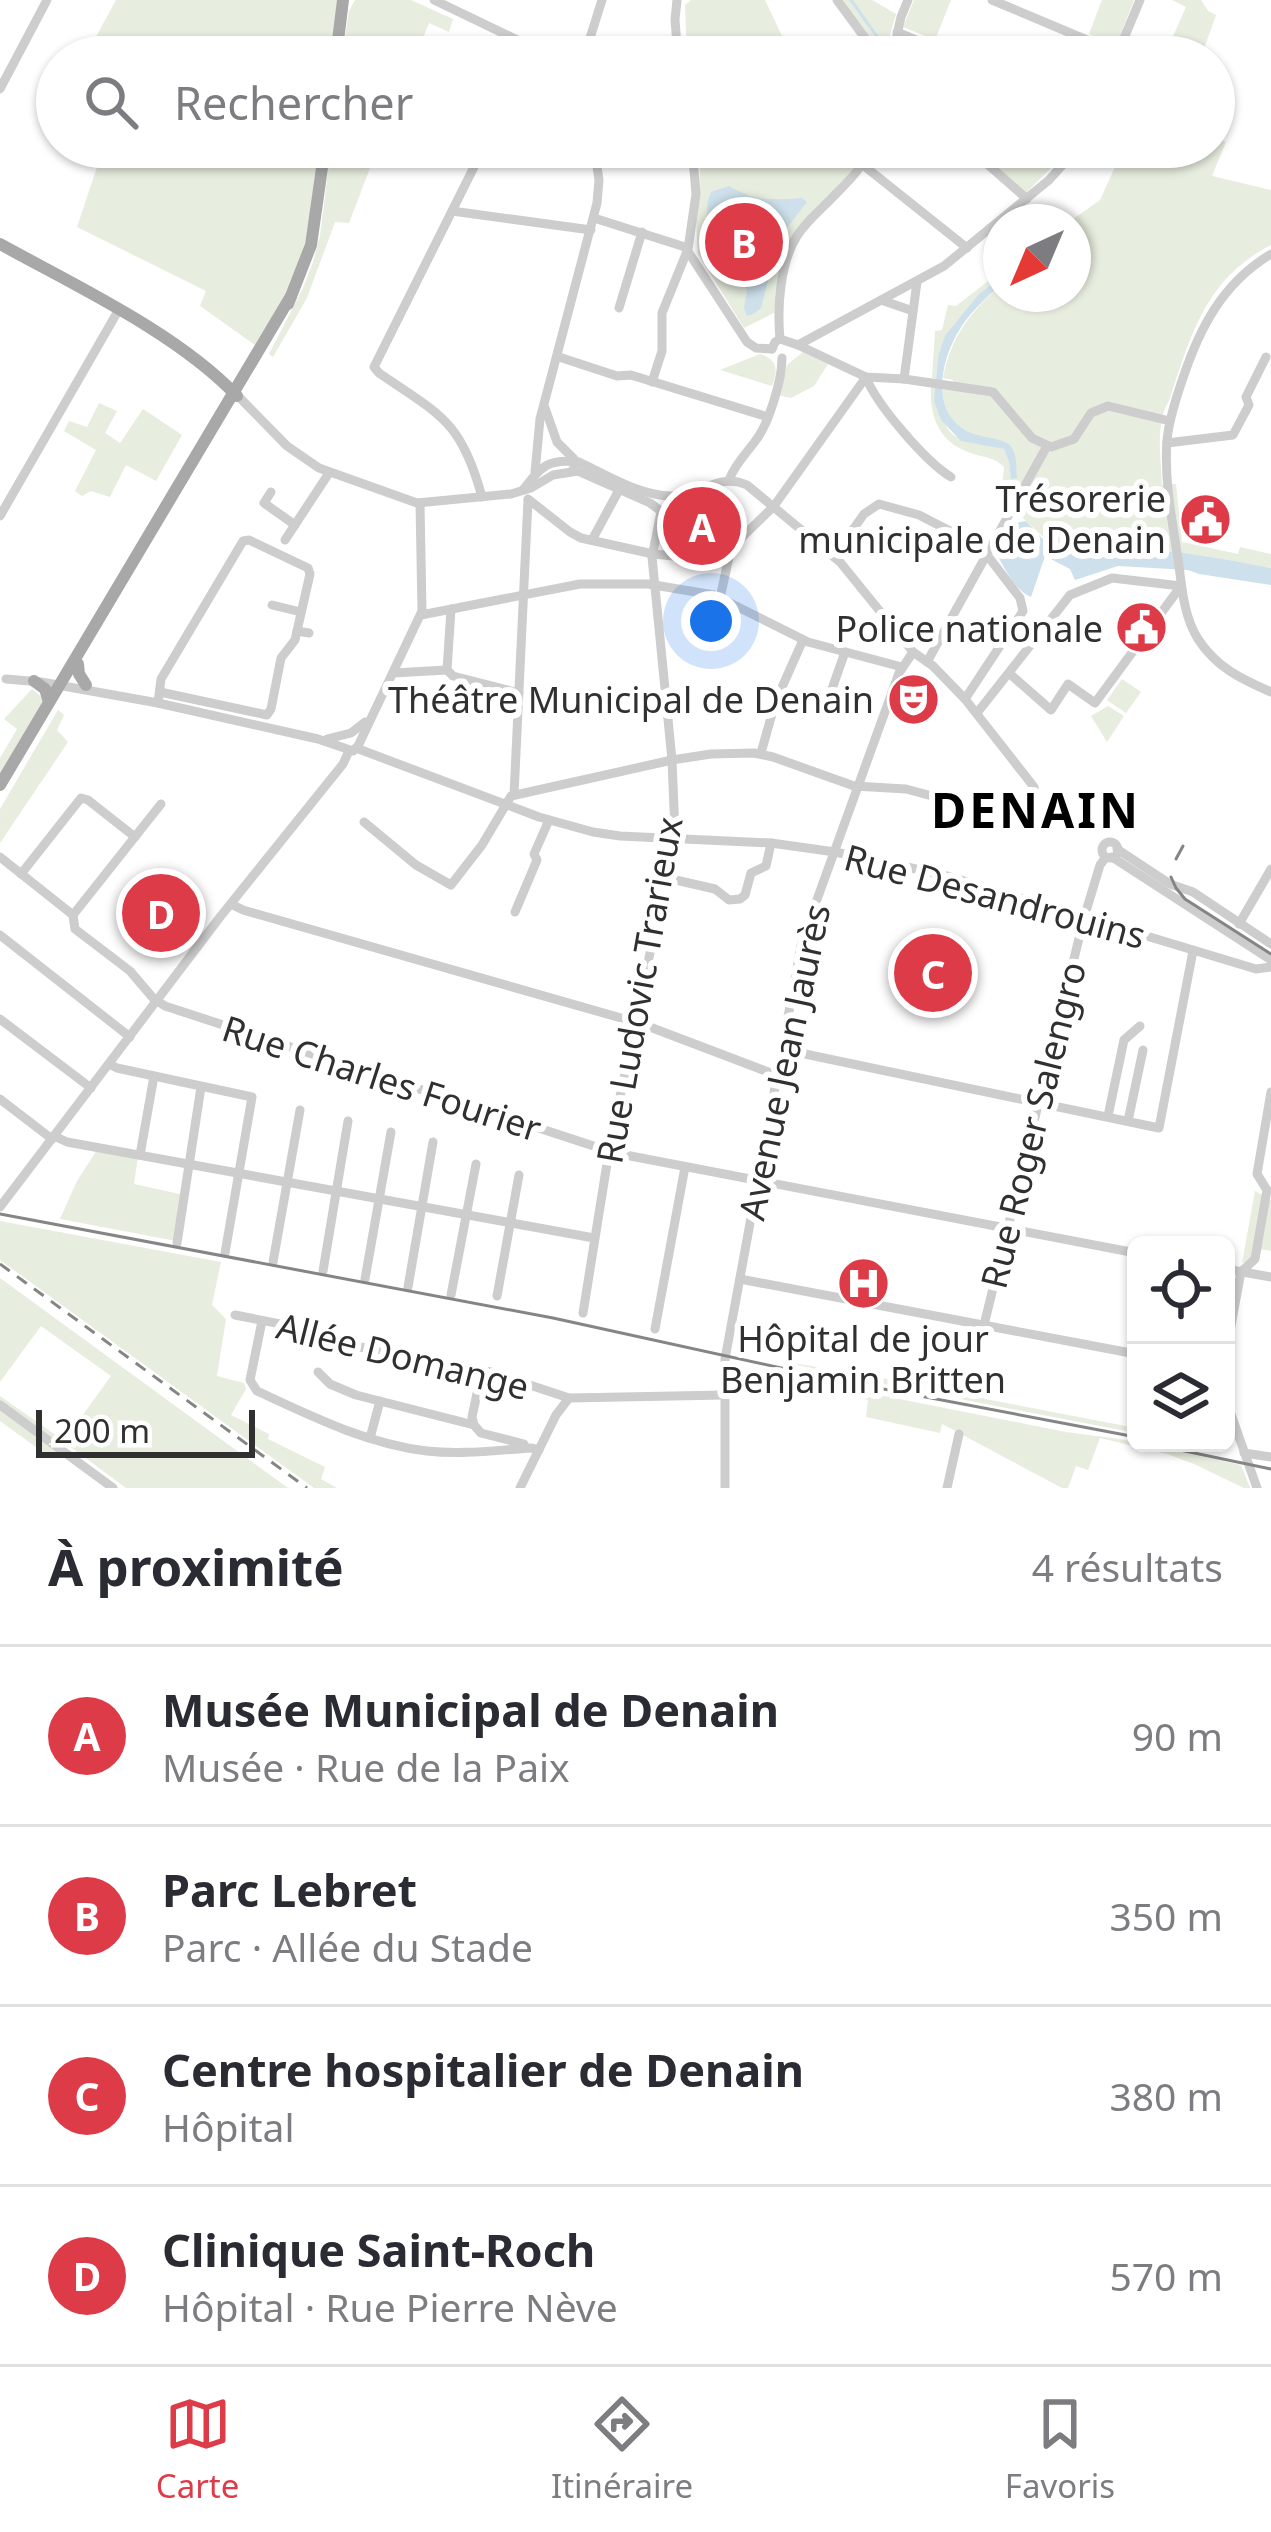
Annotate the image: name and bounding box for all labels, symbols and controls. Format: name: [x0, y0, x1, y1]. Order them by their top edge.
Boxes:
search box: [36, 36, 1235, 168]
icon: search: [78, 69, 144, 135]
text: Rechercher: [174, 72, 413, 133]
pin: B: [705, 197, 783, 287]
north arrow: [983, 204, 1091, 312]
place label: Trésorerie municipale de Denain: [798, 474, 1166, 564]
pin: A: [663, 481, 741, 571]
public building icon: Trésorerie municipale de Denain: [1177, 491, 1233, 547]
your location: [681, 591, 741, 651]
public building icon: Police nationale: [1114, 600, 1170, 656]
place label: Police nationale: [835, 604, 1103, 653]
theatre icon: Théâtre Municipal de Denain: [885, 671, 941, 727]
place label: Théâtre Municipal de Denain: [388, 675, 874, 724]
district label: DENAIN: [931, 777, 1141, 842]
street label: Rue Ludovic Trarieux: [584, 813, 694, 1167]
street label: Rue Desandrouins: [839, 832, 1151, 960]
pin: D: [122, 868, 200, 958]
street label: Avenue Jean Jaurès: [727, 900, 841, 1224]
pin: C: [894, 928, 972, 1018]
street label: Rue Roger Salengro: [969, 957, 1097, 1293]
street label: Rue Charles Fourier: [216, 1003, 548, 1153]
map controls: [1127, 1236, 1235, 1452]
button: locate: [1127, 1236, 1235, 1344]
hospital icon: Hôpital de jour Benjamin Britten: [835, 1255, 891, 1311]
street label: Allée Domange: [272, 1301, 534, 1411]
place label: Hôpital de jour Benjamin Britten: [720, 1314, 1006, 1404]
button: layers: [1127, 1344, 1235, 1452]
scale bar: [36, 1404, 255, 1457]
text: 200 m: [54, 1408, 150, 1453]
text: À proximité: [48, 1531, 344, 1601]
text: 4 résultats: [1032, 1540, 1223, 1593]
text: Musée Municipal de Denain: [162, 1679, 779, 1740]
text: A: [74, 1709, 101, 1762]
text: 90 m: [1132, 1709, 1223, 1762]
text: Musée · Rue de la Paix: [162, 1740, 570, 1793]
text: Parc Lebret: [162, 1859, 417, 1920]
text: B: [74, 1889, 100, 1942]
text: 350 m: [1109, 1889, 1223, 1942]
text: Parc · Allée du Stade: [162, 1920, 533, 1973]
text: Centre hospitalier de Denain: [162, 2039, 804, 2100]
text: C: [74, 2069, 100, 2122]
text: 380 m: [1109, 2069, 1223, 2122]
text: Hôpital: [162, 2100, 295, 2153]
text: Clinique Saint-Roch: [162, 2219, 595, 2280]
text: D: [73, 2249, 101, 2302]
text: 570 m: [1109, 2249, 1223, 2302]
text: Hôpital · Rue Pierre Nève: [162, 2280, 618, 2333]
tab: Carte: [156, 2391, 239, 2508]
tab: Itinéraire: [551, 2391, 693, 2508]
tab: Favoris: [1005, 2391, 1115, 2508]

